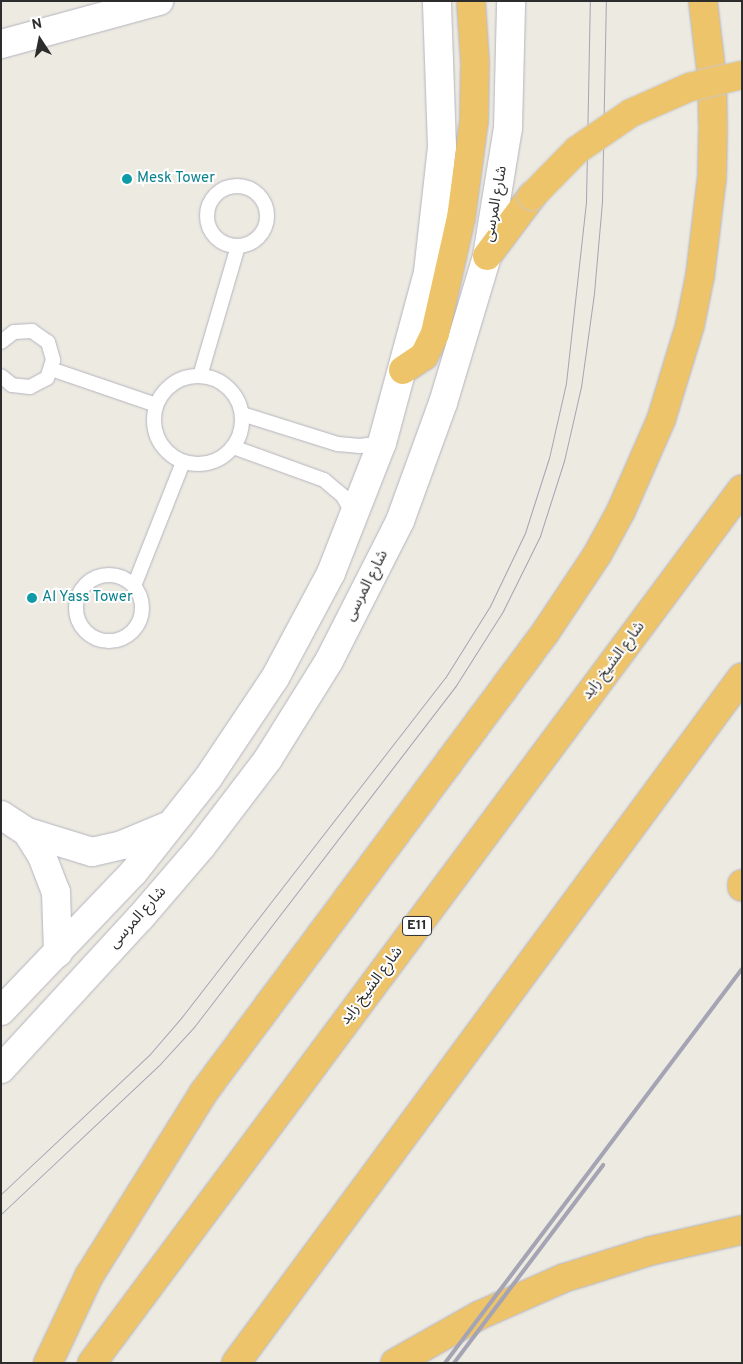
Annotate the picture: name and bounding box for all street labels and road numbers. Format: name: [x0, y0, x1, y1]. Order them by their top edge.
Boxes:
street label: شارع المرسى: [480, 164, 512, 244]
street label: شارع المرسى: [341, 548, 393, 624]
street label: شارع الشيخ زايد: [579, 618, 649, 704]
street label: شارع المرسى: [105, 883, 171, 953]
road number: E11: [402, 914, 432, 938]
street label: شارع الشيخ زايد: [337, 943, 407, 1029]

